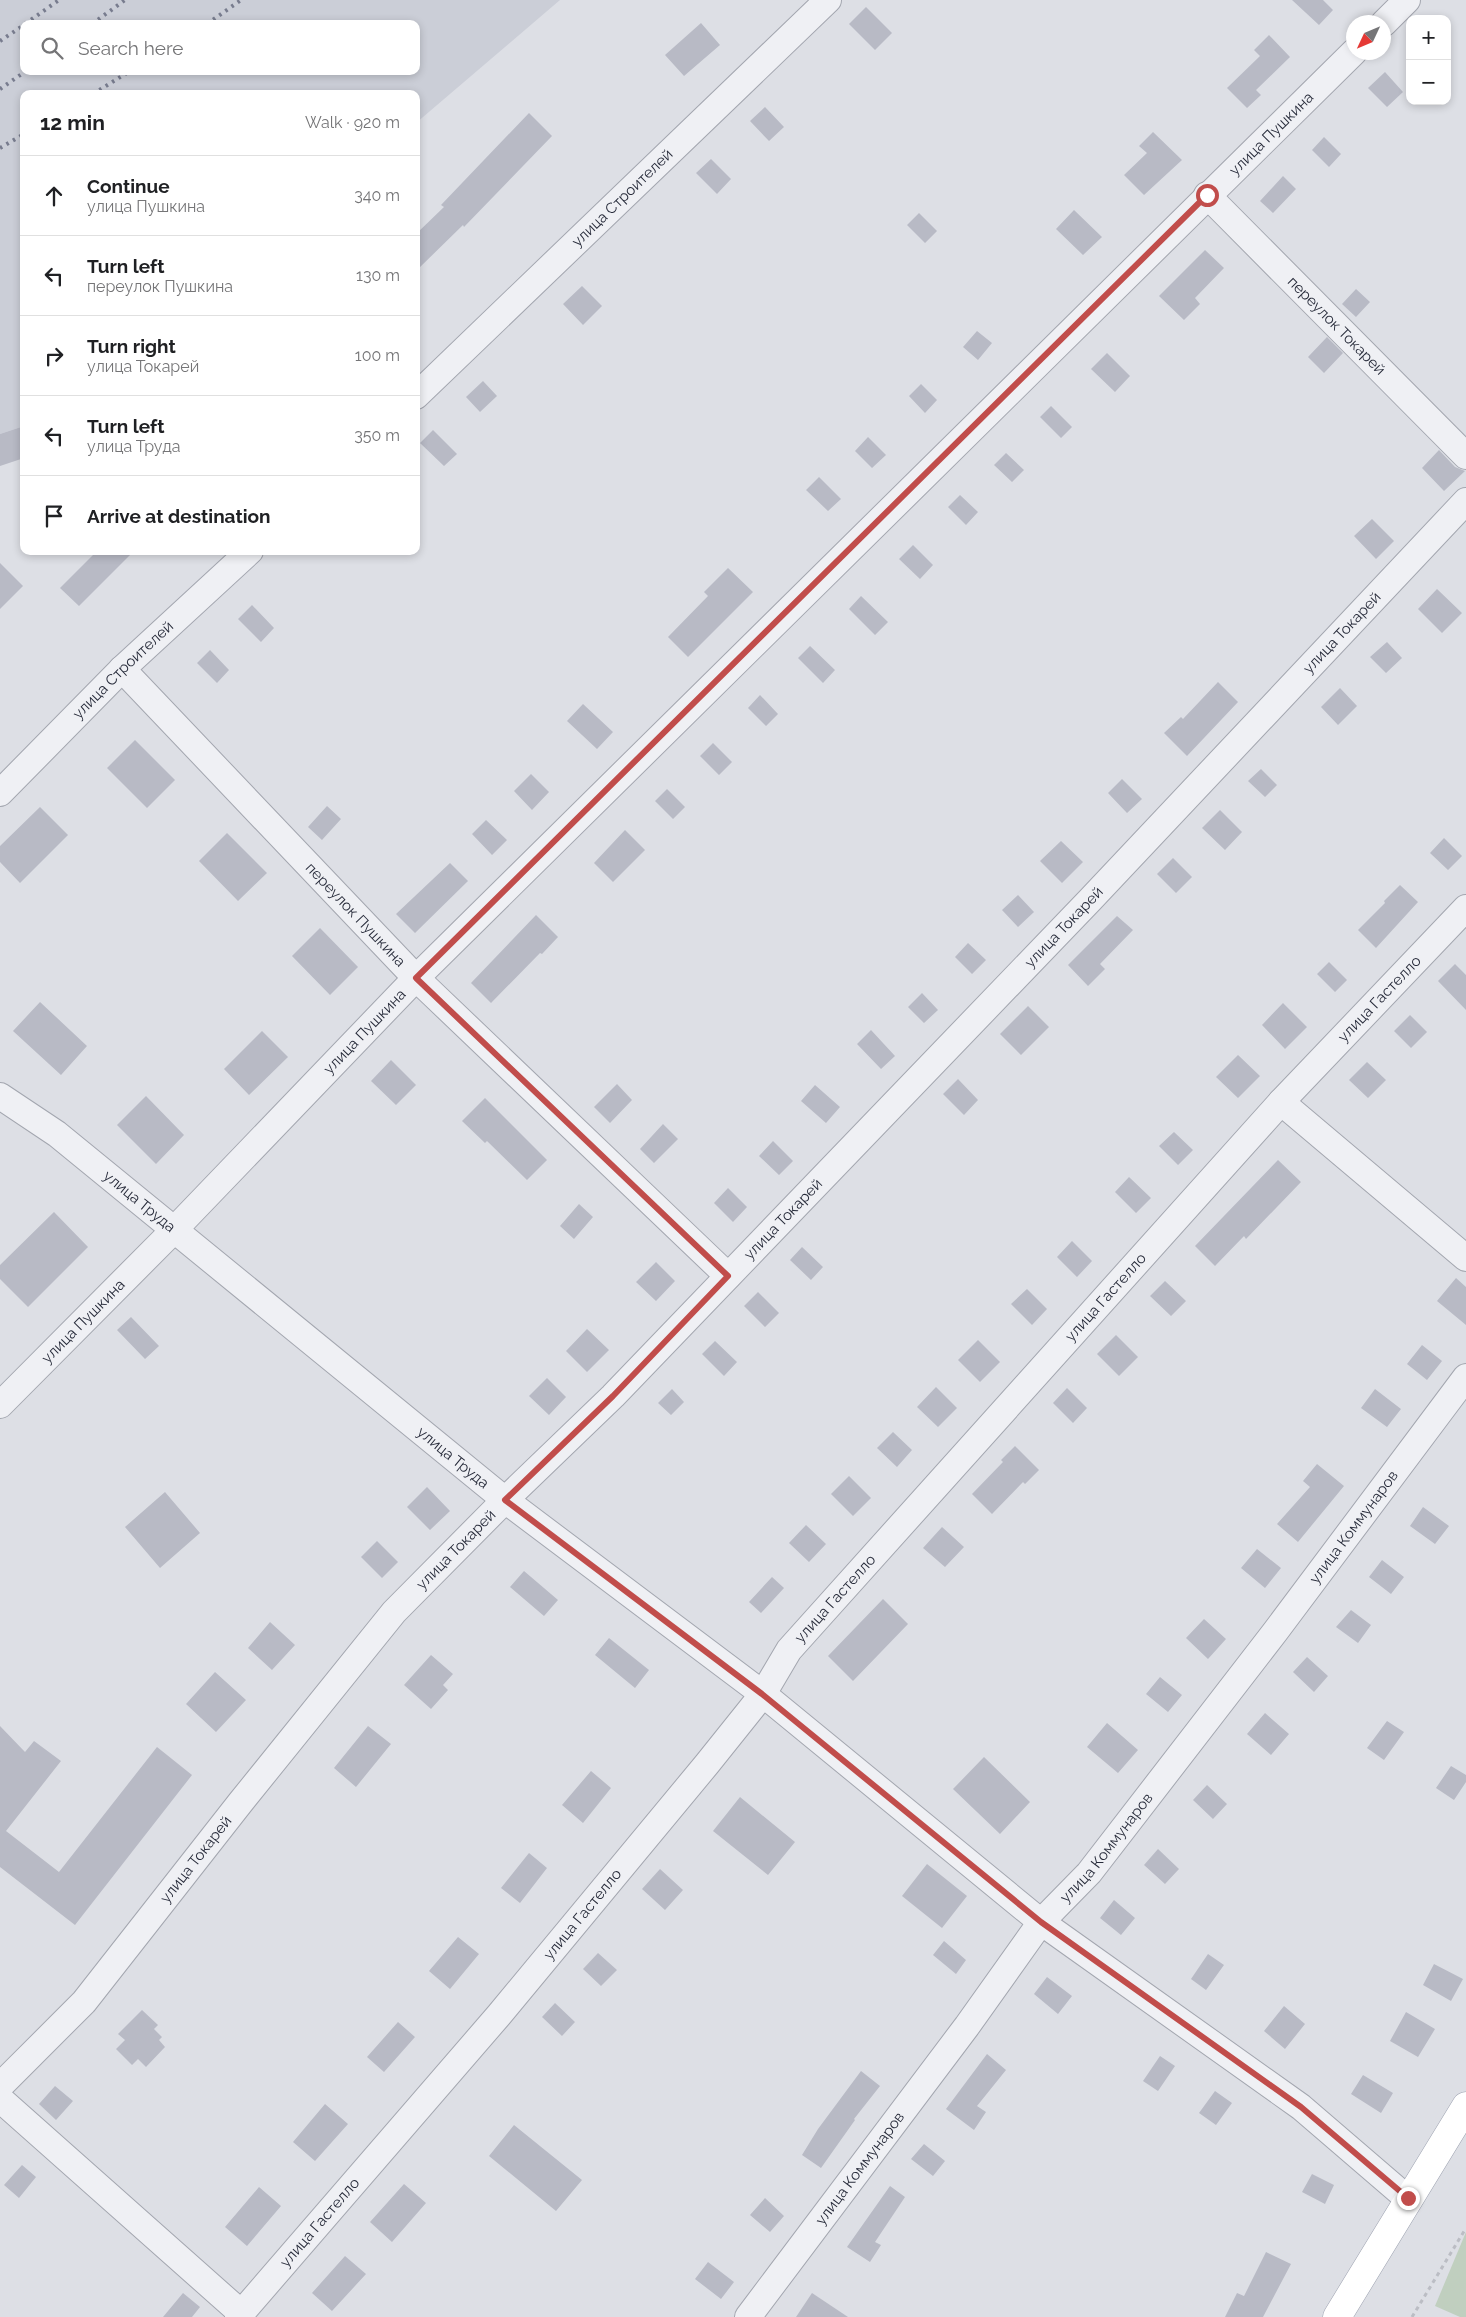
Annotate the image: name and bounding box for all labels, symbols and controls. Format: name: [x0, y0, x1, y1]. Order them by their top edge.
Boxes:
north arrow: [1346, 15, 1391, 60]
map controls: [1406, 15, 1451, 105]
button: +: [1406, 15, 1451, 60]
search box: [20, 20, 420, 75]
icon: search: [38, 34, 66, 62]
text: Search here: [78, 37, 184, 59]
button: −: [1406, 60, 1451, 105]
street label: улица Пушкина: [1226, 88, 1317, 179]
text: 12 min: [40, 110, 105, 135]
text: Walk · 920 m: [305, 113, 400, 132]
street label: улица Строителей: [568, 145, 676, 250]
text: Continue: [87, 175, 170, 197]
icon: ahead: [40, 182, 68, 210]
route start: [1196, 184, 1219, 207]
text: 340 m: [354, 186, 400, 205]
text: улица Пушкина: [87, 197, 205, 216]
text: Turn left: [87, 255, 164, 277]
icon: left: [40, 262, 68, 290]
text: 130 m: [356, 266, 400, 285]
street label: переулок Токарей: [1284, 273, 1389, 379]
text: переулок Пушкина: [87, 277, 233, 296]
text: Turn right: [87, 335, 176, 357]
icon: right: [40, 342, 68, 370]
text: 100 m: [355, 346, 400, 365]
text: улица Токарей: [87, 357, 199, 376]
text: Turn left: [87, 415, 164, 437]
icon: left: [40, 422, 68, 450]
text: 350 m: [354, 426, 400, 445]
text: улица Труда: [87, 437, 180, 456]
icon: arrive: [40, 502, 68, 530]
text: Arrive at destination: [87, 505, 271, 527]
street label: улица Токарей: [1299, 588, 1385, 677]
street label: улица Строителей: [69, 617, 177, 723]
street label: переулок Пушкина: [302, 859, 409, 970]
street label: улица Токарей: [1021, 883, 1107, 971]
street label: улица Гастелло: [1334, 952, 1425, 1046]
street label: улица Пушкина: [320, 985, 410, 1078]
street label: улица Труда: [100, 1167, 179, 1236]
street label: улица Токарей: [740, 1175, 826, 1263]
street label: улица Гастелло: [1061, 1249, 1150, 1345]
street label: улица Пушкина: [38, 1276, 129, 1367]
street label: улица Труда: [413, 1423, 493, 1492]
street label: улица Коммунаров: [1305, 1467, 1402, 1587]
street label: улица Токарей: [413, 1506, 499, 1593]
street label: улица Гастелло: [791, 1551, 879, 1646]
street label: улица Коммунаров: [1056, 1789, 1157, 1906]
street label: улица Токарей: [156, 1812, 235, 1906]
street label: улица Гастелло: [540, 1865, 625, 1963]
street label: улица Коммунаров: [812, 2108, 908, 2228]
street label: улица Гастелло: [276, 2174, 363, 2271]
route end: [1397, 2187, 1420, 2210]

